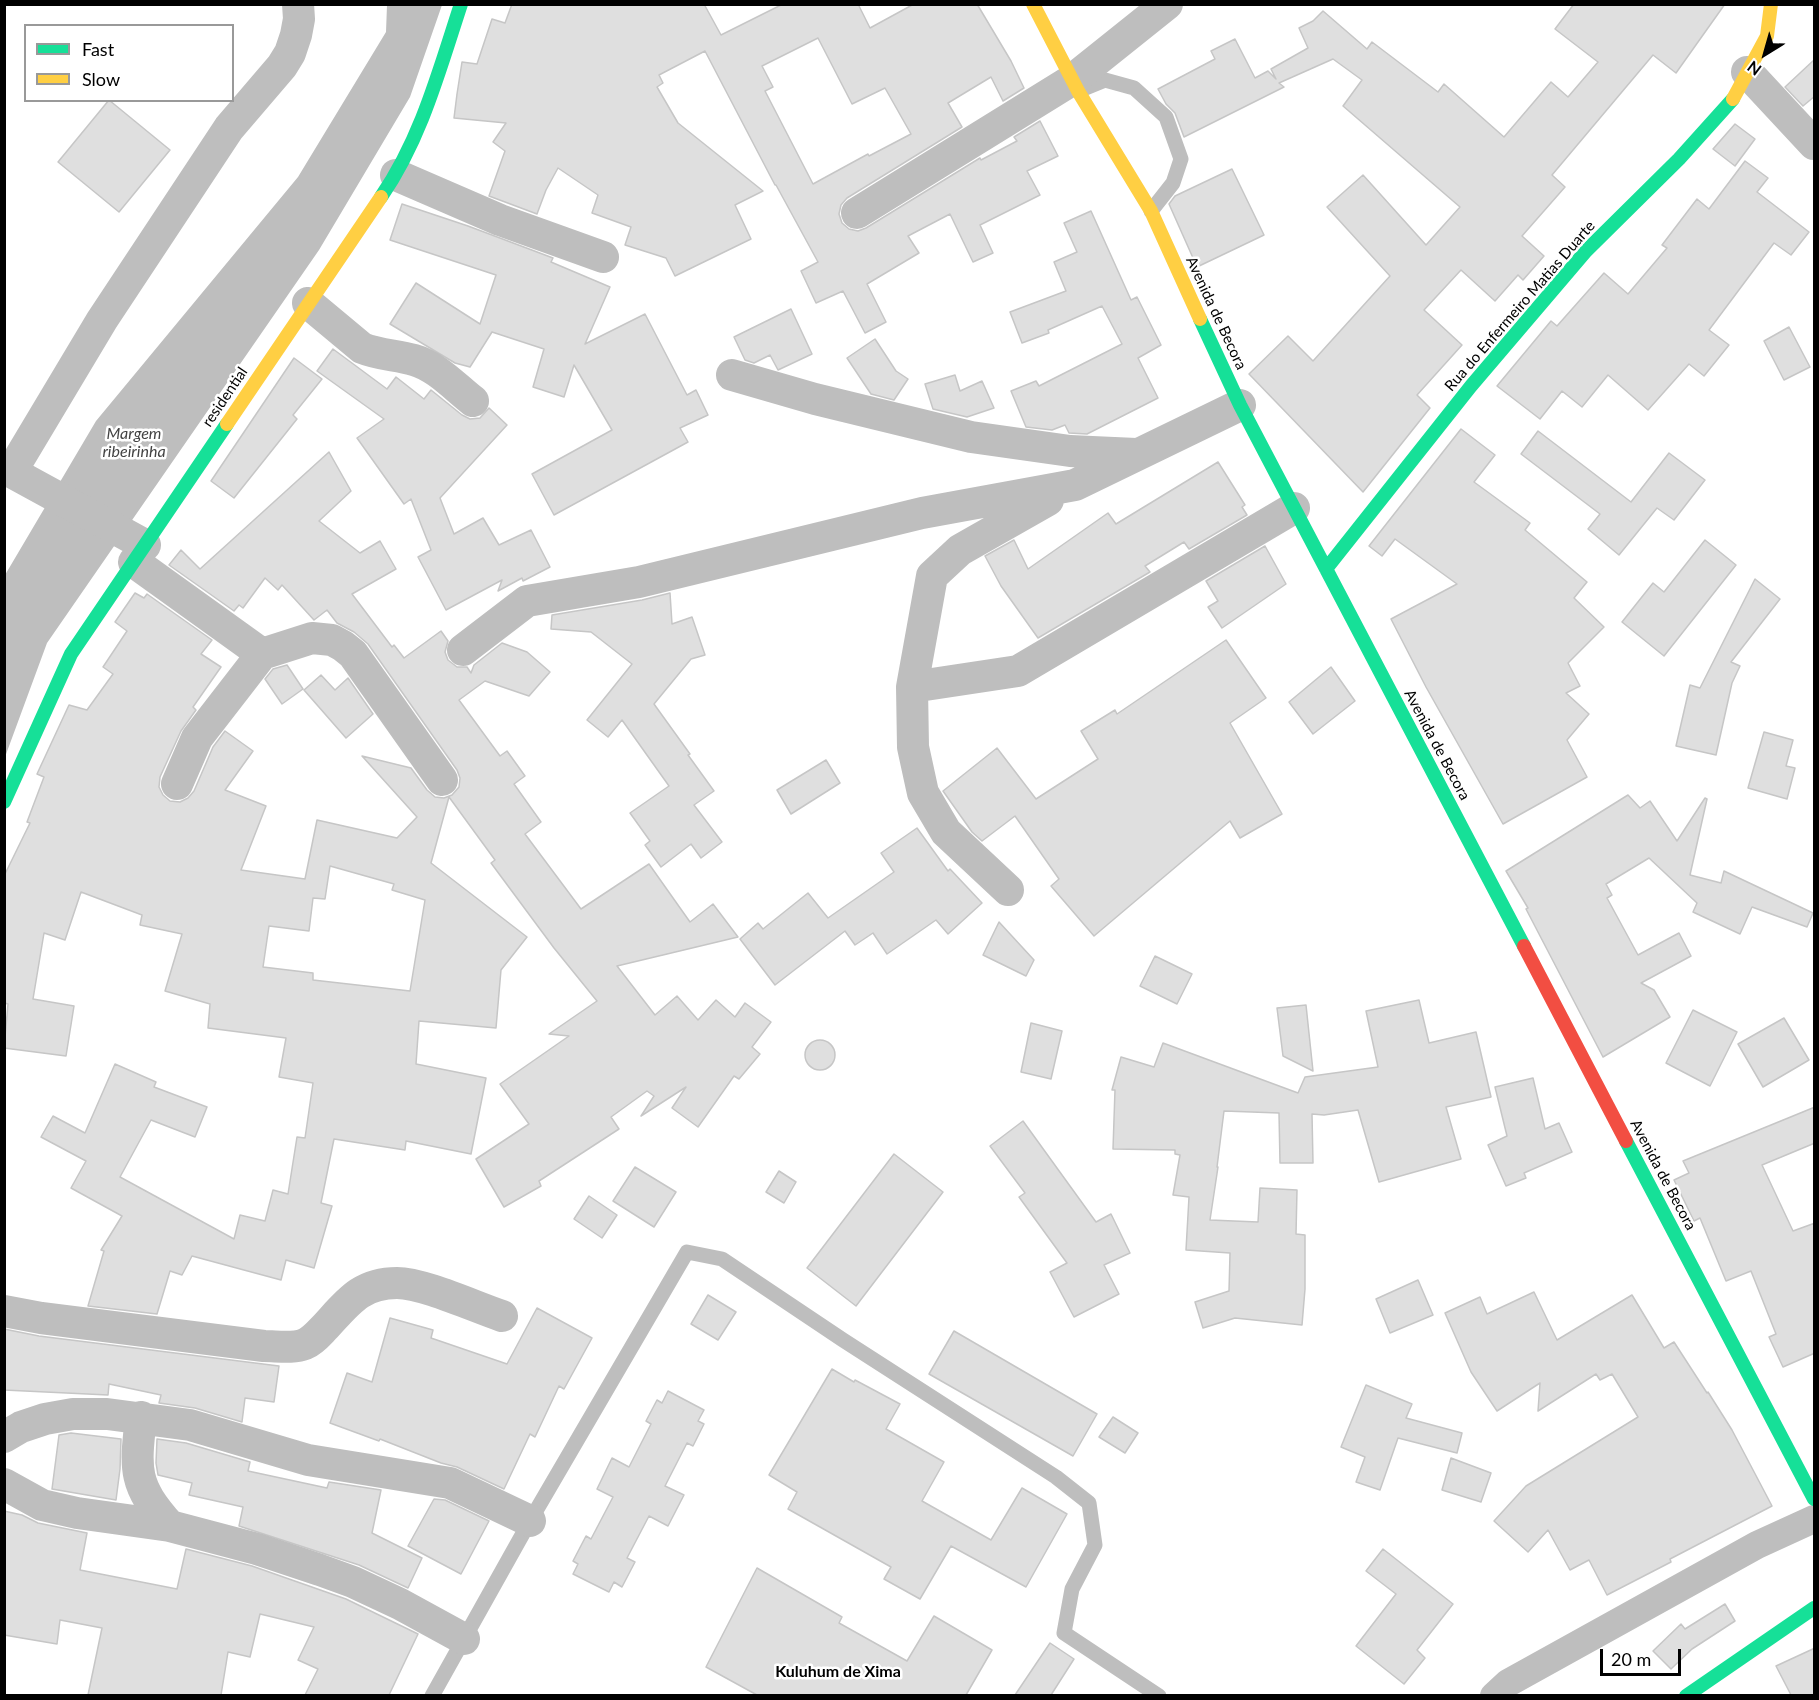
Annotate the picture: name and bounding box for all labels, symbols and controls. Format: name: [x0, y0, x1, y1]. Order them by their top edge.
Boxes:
legend: [24, 24, 234, 102]
north arrow: [1735, 24, 1795, 84]
text: Fast: [82, 38, 114, 60]
text: N: [1743, 57, 1765, 80]
text: Slow: [82, 68, 120, 90]
street label: Rua do Enfermeiro Matias Duarte: [1441, 217, 1599, 395]
street label: Avenida de Becora: [1182, 254, 1250, 372]
street label: residential: [199, 364, 251, 430]
water label: Margem ribeirinha: [102, 424, 166, 462]
street label: Avenida de Becora: [1400, 687, 1474, 803]
street label: Avenida de Becora: [1626, 1117, 1700, 1233]
scale bar: [1603, 1637, 1684, 1675]
text: 20 m: [1611, 1648, 1651, 1670]
district label: Kuluhum de Xima: [775, 1662, 901, 1682]

